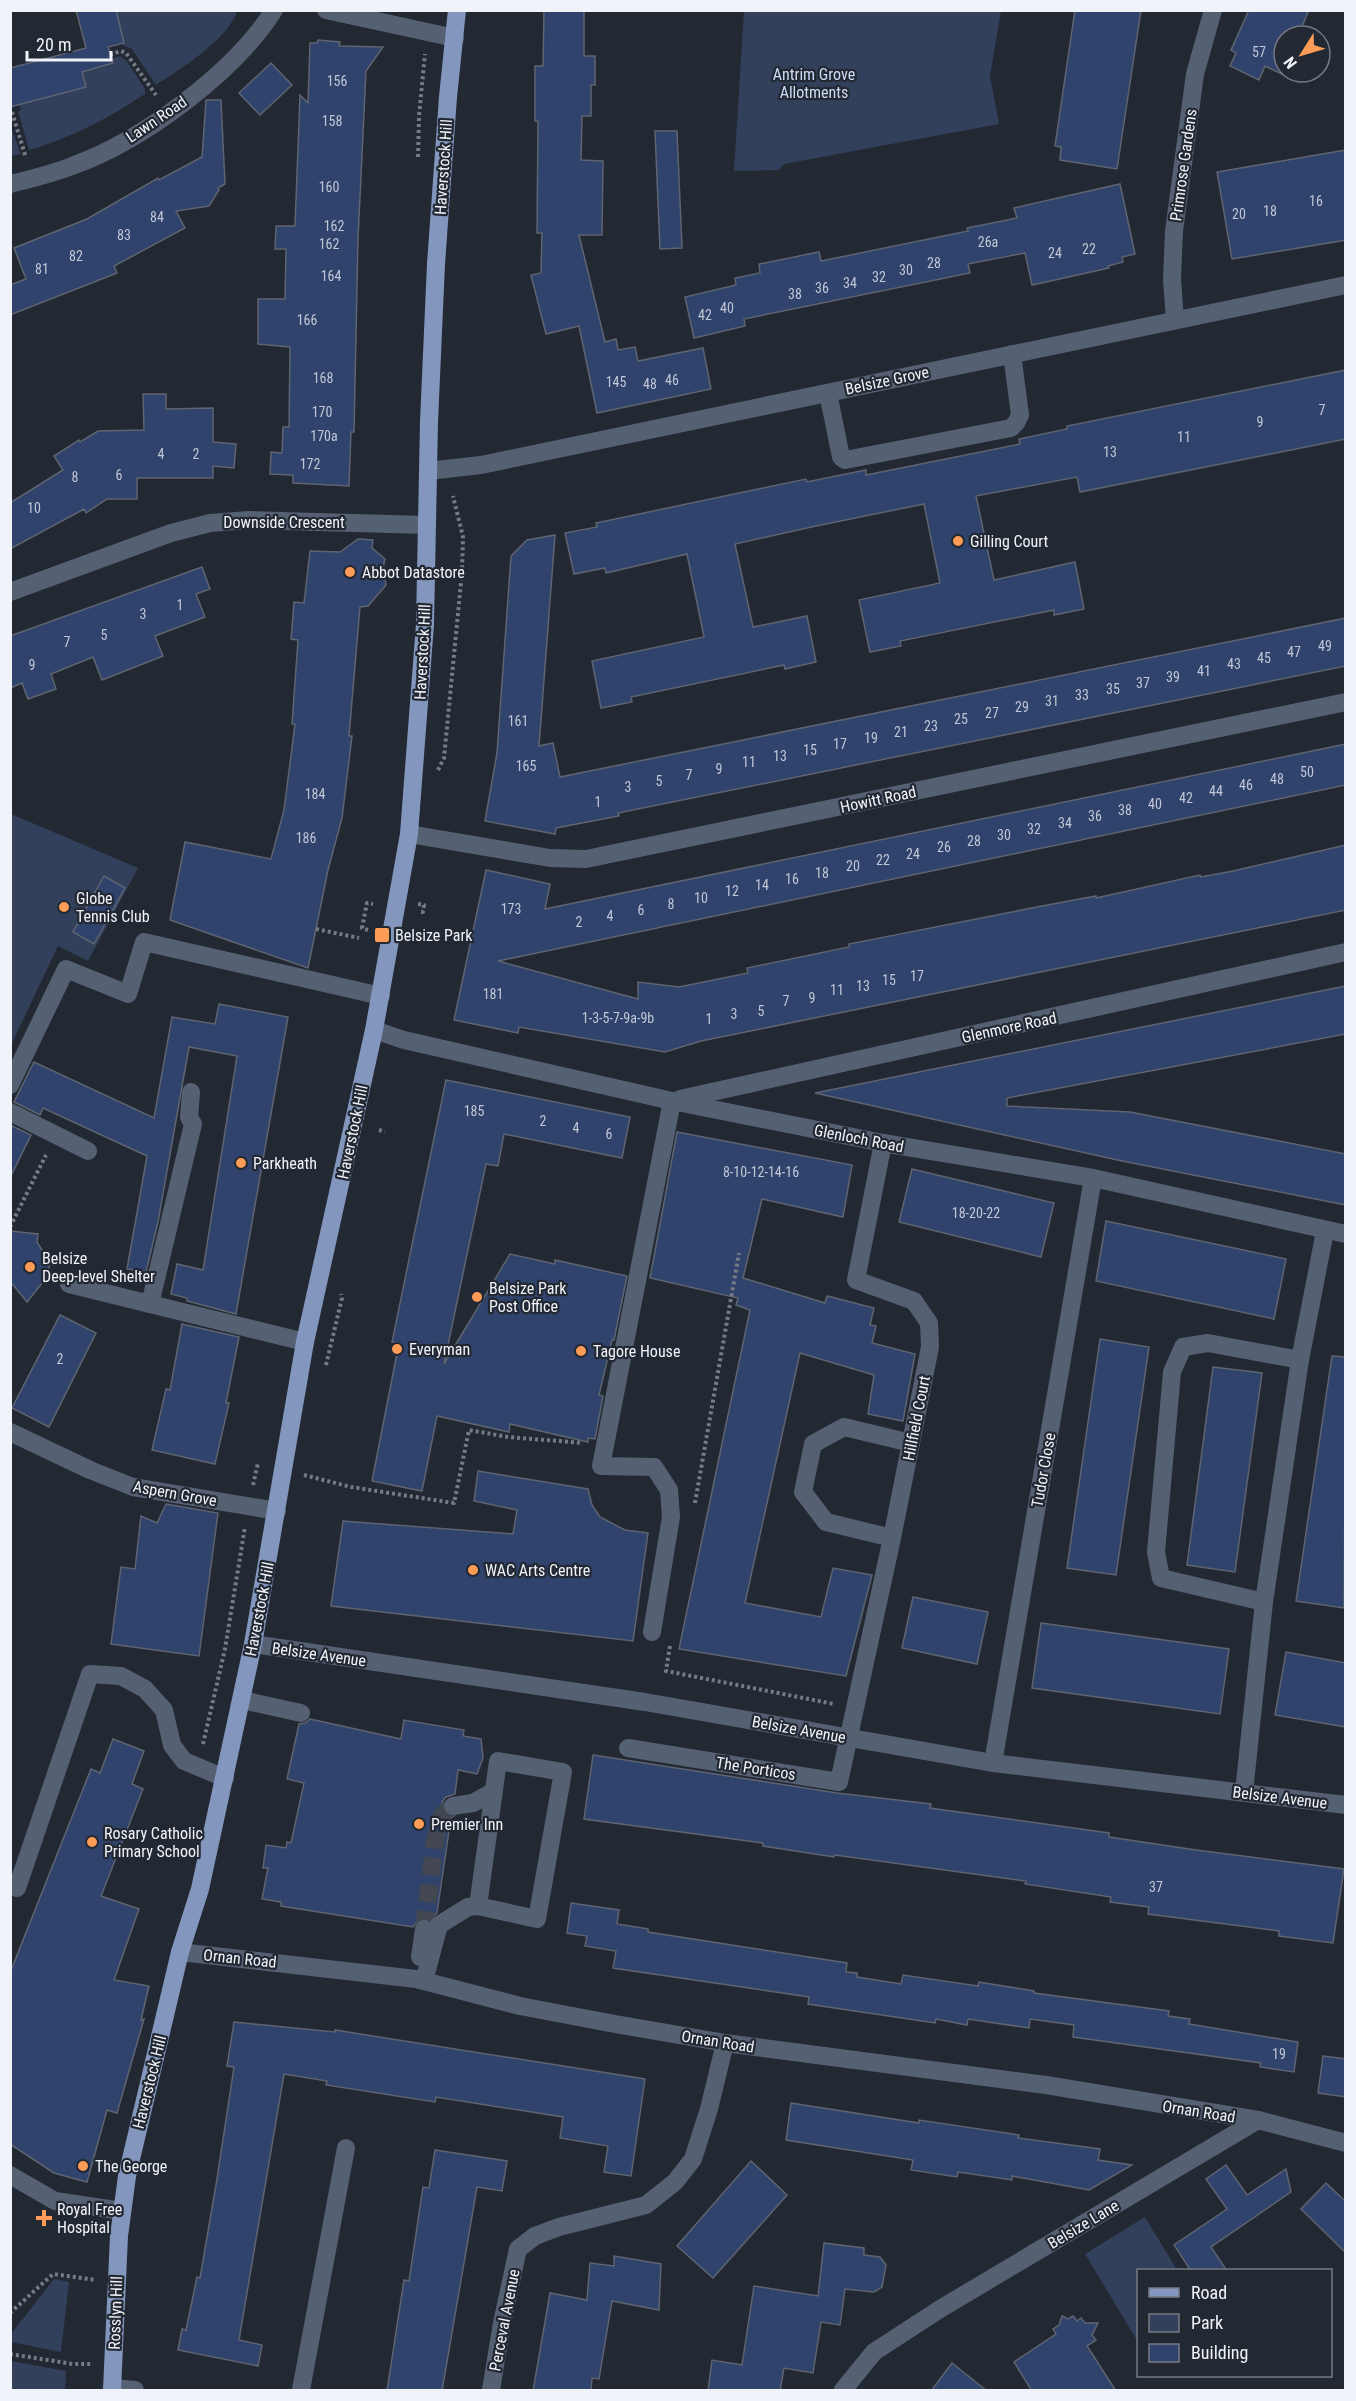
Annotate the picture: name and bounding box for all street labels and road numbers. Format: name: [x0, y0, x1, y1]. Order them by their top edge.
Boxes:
street label: Lawn Road: [122, 92, 190, 147]
street label: Primrose Gardens: [1166, 108, 1201, 222]
street label: Haverstock Hill: [431, 119, 456, 215]
street label: Belsize Grove: [843, 362, 931, 399]
street label: Downside Crescent: [223, 513, 345, 532]
street label: Haverstock Hill: [411, 604, 434, 700]
street label: Howitt Road: [838, 782, 918, 817]
street label: Glenmore Road: [960, 1008, 1058, 1047]
street label: Haverstock Hill: [333, 1083, 372, 1181]
street label: Glenloch Road: [812, 1120, 905, 1156]
street label: Hillfield Court: [899, 1374, 934, 1462]
street label: Tudor Close: [1028, 1431, 1059, 1509]
street label: Aspern Grove: [132, 1477, 218, 1510]
street label: Haverstock Hill: [241, 1560, 278, 1658]
street label: Belsize Avenue: [271, 1638, 367, 1671]
street label: Belsize Avenue: [750, 1712, 847, 1747]
street label: The Porticos: [715, 1753, 797, 1784]
street label: Belsize Avenue: [1232, 1782, 1328, 1813]
street label: Ornan Road: [202, 1945, 277, 1972]
street label: Ornan Road: [680, 2026, 756, 2057]
street label: Haverstock Hill: [129, 2033, 170, 2131]
street label: Ornan Road: [1161, 2096, 1237, 2127]
street label: Belsize Lane: [1044, 2196, 1122, 2253]
street label: Perceval Avenue: [485, 2267, 524, 2373]
street label: Rosslyn Hill: [105, 2276, 126, 2350]

